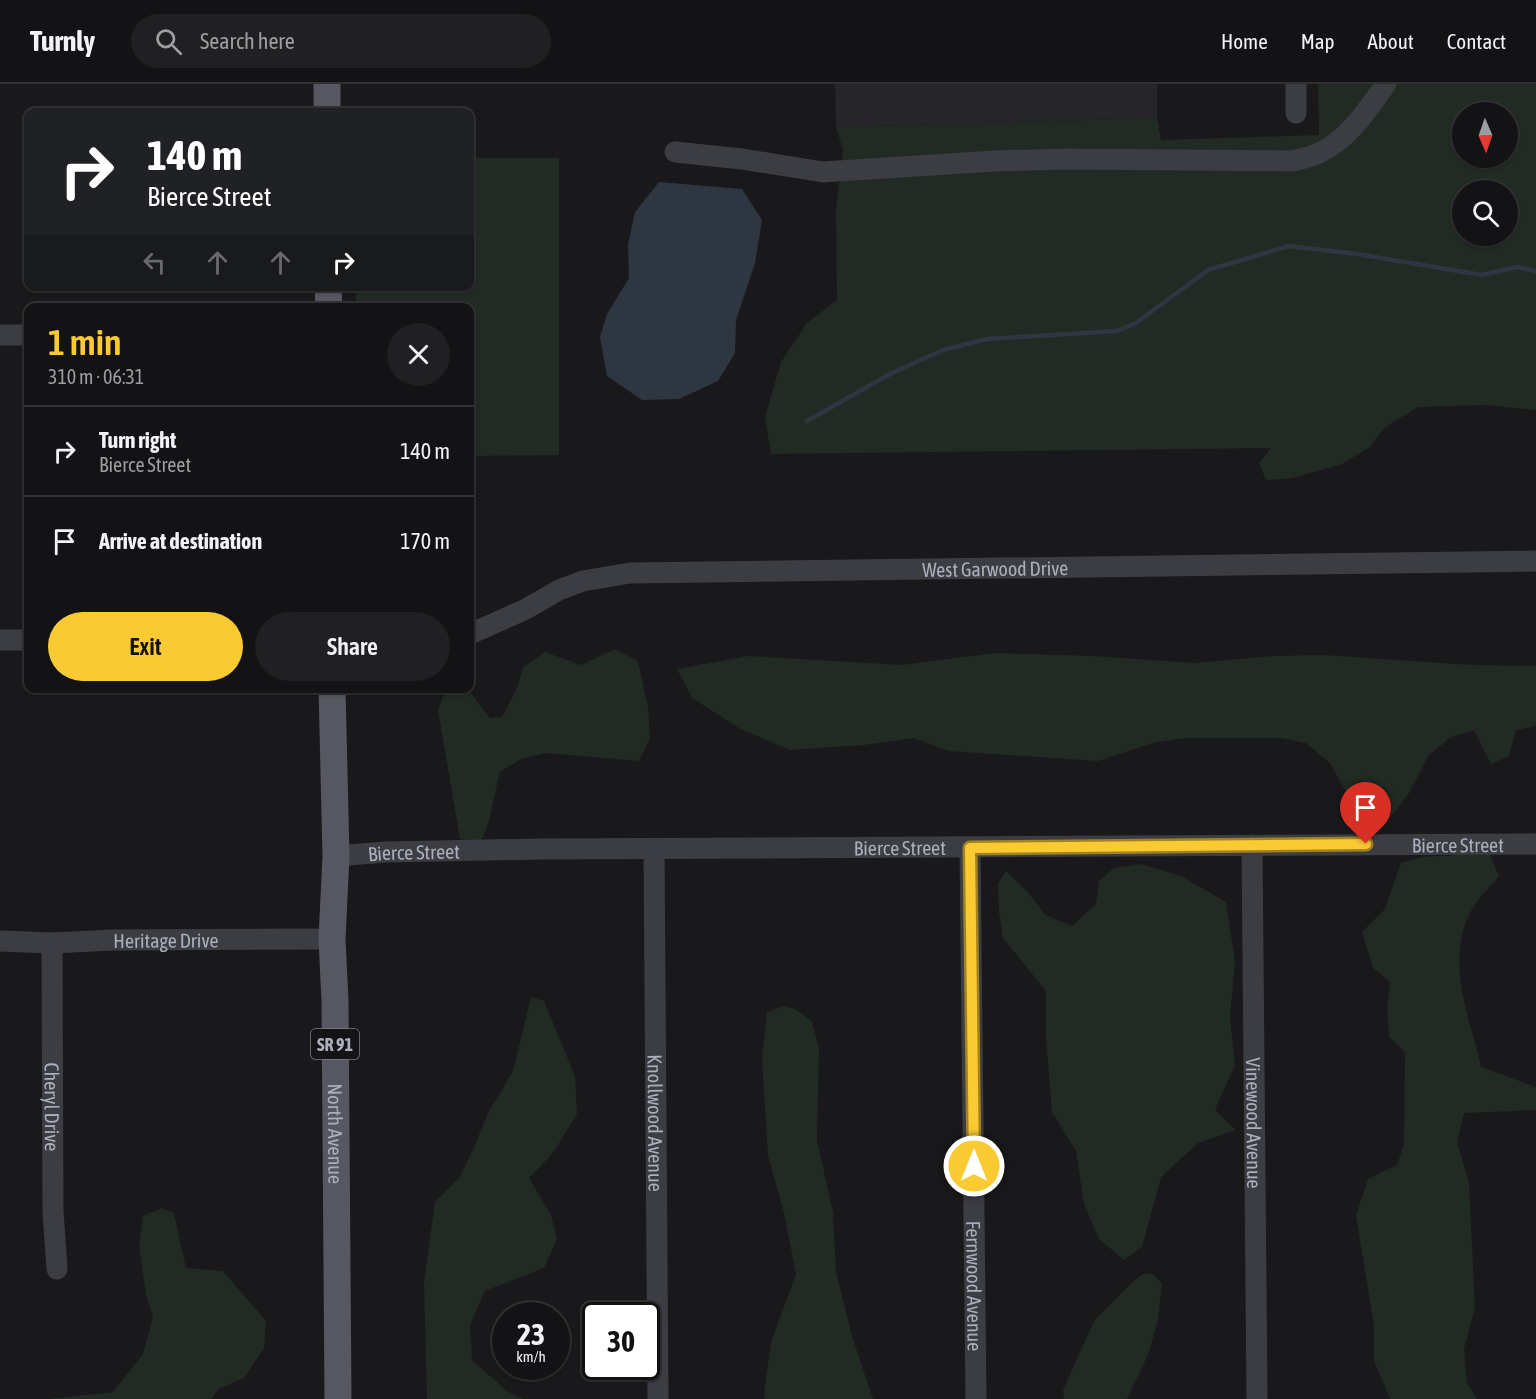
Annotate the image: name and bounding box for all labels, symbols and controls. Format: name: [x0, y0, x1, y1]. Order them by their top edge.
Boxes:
search box: [131, 14, 551, 68]
text: Turnly: [30, 25, 95, 57]
icon: search: [152, 25, 185, 58]
text: Search here: [200, 28, 295, 54]
text: Home: [1221, 29, 1268, 53]
text: Map: [1301, 29, 1335, 53]
text: About: [1368, 29, 1414, 53]
text: Contact: [1447, 29, 1506, 53]
north arrow: [1452, 102, 1518, 168]
map controls: [1452, 102, 1518, 246]
text: 140 m: [147, 131, 242, 179]
icon: right: [48, 132, 126, 210]
button: search: [1452, 180, 1518, 246]
text: Bierce Street: [147, 181, 271, 212]
icon: left: [138, 246, 171, 279]
icon: ahead: [201, 246, 234, 279]
icon: ahead: [264, 246, 297, 279]
icon: right: [327, 246, 360, 279]
text: 1 min: [48, 321, 122, 363]
button: close: [387, 323, 450, 386]
text: 310 m · 06:31: [48, 365, 144, 388]
text: Turn right: [99, 427, 176, 453]
icon: right: [48, 435, 81, 468]
text: 140 m: [400, 438, 450, 464]
text: Bierce Street: [99, 453, 191, 476]
icon: arrive: [48, 525, 81, 558]
text: Arrive at destination: [99, 528, 262, 554]
text: 170 m: [400, 528, 450, 554]
street label: West Garwood Drive: [922, 556, 1068, 581]
button: Exit: [48, 612, 243, 681]
button: Share: [255, 612, 450, 681]
pin: [1340, 782, 1391, 844]
icon: arrive: [1349, 791, 1382, 824]
street label: Bierce Street: [1412, 833, 1504, 856]
street label: Bierce Street: [854, 835, 946, 859]
street label: Bierce Street: [367, 839, 460, 865]
street label: Heritage Drive: [113, 928, 219, 951]
road number: SR 91: [311, 1029, 359, 1059]
street label: Knollwood Avenue: [644, 1054, 668, 1192]
street label: Vinewood Avenue: [1242, 1057, 1267, 1189]
street label: Cheryl Drive: [41, 1063, 64, 1151]
street label: North Avenue: [324, 1083, 348, 1184]
position arrow: [942, 1134, 1006, 1198]
street label: Fernwood Avenue: [963, 1221, 987, 1351]
speed limit sign: 30: [582, 1302, 660, 1380]
text: 23: [517, 1317, 545, 1351]
text: km/h: [516, 1348, 546, 1365]

